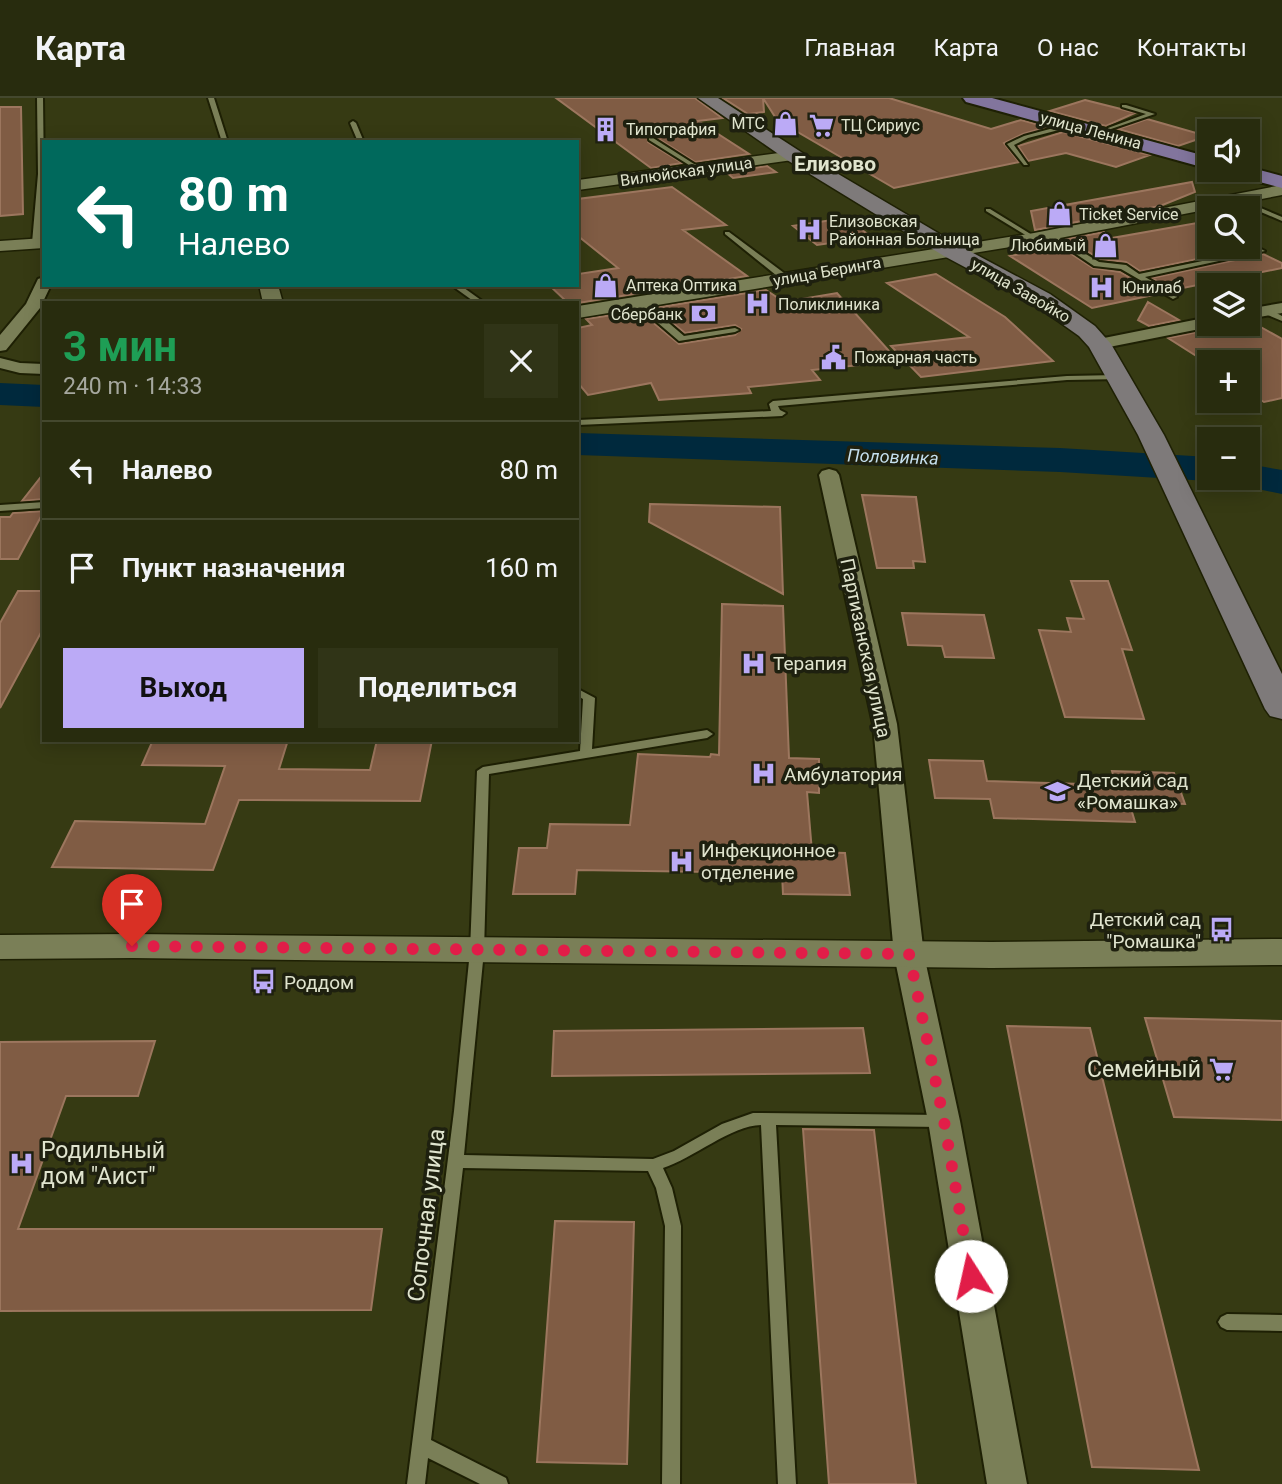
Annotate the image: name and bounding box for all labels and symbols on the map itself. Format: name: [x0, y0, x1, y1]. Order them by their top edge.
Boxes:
street label: улица Ленина: [1038, 108, 1144, 153]
shop icon: МТС: [771, 109, 799, 137]
supermarket icon: ТЦ Сириус: [807, 111, 835, 139]
place label: МТС: [732, 114, 765, 133]
building icon: Типография: [592, 115, 620, 143]
place label: ТЦ Сириус: [841, 116, 920, 135]
place label: Типография: [626, 120, 716, 139]
district label: Елизово: [794, 152, 876, 176]
street label: Вилюйская улица: [619, 153, 753, 190]
shop icon: Ticket Service: [1045, 200, 1073, 228]
place label: Ticket Service: [1079, 205, 1179, 224]
place label: Елизовская Районная Больница: [829, 212, 980, 249]
hospital icon: Елизовская Районная Больница: [795, 216, 823, 244]
shop icon: Любимый: [1092, 231, 1120, 259]
place label: Любимый: [1010, 236, 1086, 255]
street label: улица Беринга: [772, 253, 883, 290]
street label: улица Завойко: [968, 254, 1074, 326]
shop icon: Аптека Оптика: [592, 271, 620, 299]
hospital icon: Юнилаб: [1088, 273, 1116, 301]
place label: Аптека Оптика: [626, 276, 737, 295]
place label: Юнилаб: [1122, 278, 1182, 297]
hospital icon: Поликлиника: [744, 290, 772, 318]
place label: Поликлиника: [778, 295, 880, 314]
bank icon: Сбербанк: [689, 300, 717, 328]
place label: Сбербанк: [611, 305, 683, 324]
public building icon: Пожарная часть: [820, 343, 848, 371]
place label: Пожарная часть: [854, 348, 977, 367]
water label: Половинка: [847, 444, 939, 469]
street label: Партизанская улица: [835, 556, 896, 740]
hospital icon: Терапия: [739, 649, 767, 677]
place label: Терапия: [773, 652, 847, 675]
hospital icon: Амбулатория: [750, 760, 778, 788]
place label: Амбулатория: [784, 763, 902, 786]
place label: Детский сад «Ромашка»: [1077, 769, 1188, 814]
school or university icon: Детский сад «Ромашка»: [1043, 777, 1071, 805]
place label: Инфекционное отделение: [701, 839, 836, 884]
hospital icon: Инфекционное отделение: [667, 847, 695, 875]
pin: [102, 874, 162, 946]
place label: Детский сад "Ромашка": [1090, 908, 1201, 953]
bus stop icon: Детский сад "Ромашка": [1207, 916, 1235, 944]
bus stop icon: Роддом: [250, 968, 278, 996]
place label: Роддом: [284, 971, 354, 994]
supermarket icon: Семейный: [1207, 1055, 1235, 1083]
place label: Семейный: [1087, 1056, 1201, 1083]
street label: Сопочная улица: [402, 1127, 451, 1303]
place label: Родильный дом "Аист": [41, 1137, 165, 1190]
hospital icon: Родильный дом "Аист": [7, 1149, 35, 1177]
position arrow: [934, 1239, 1008, 1313]

